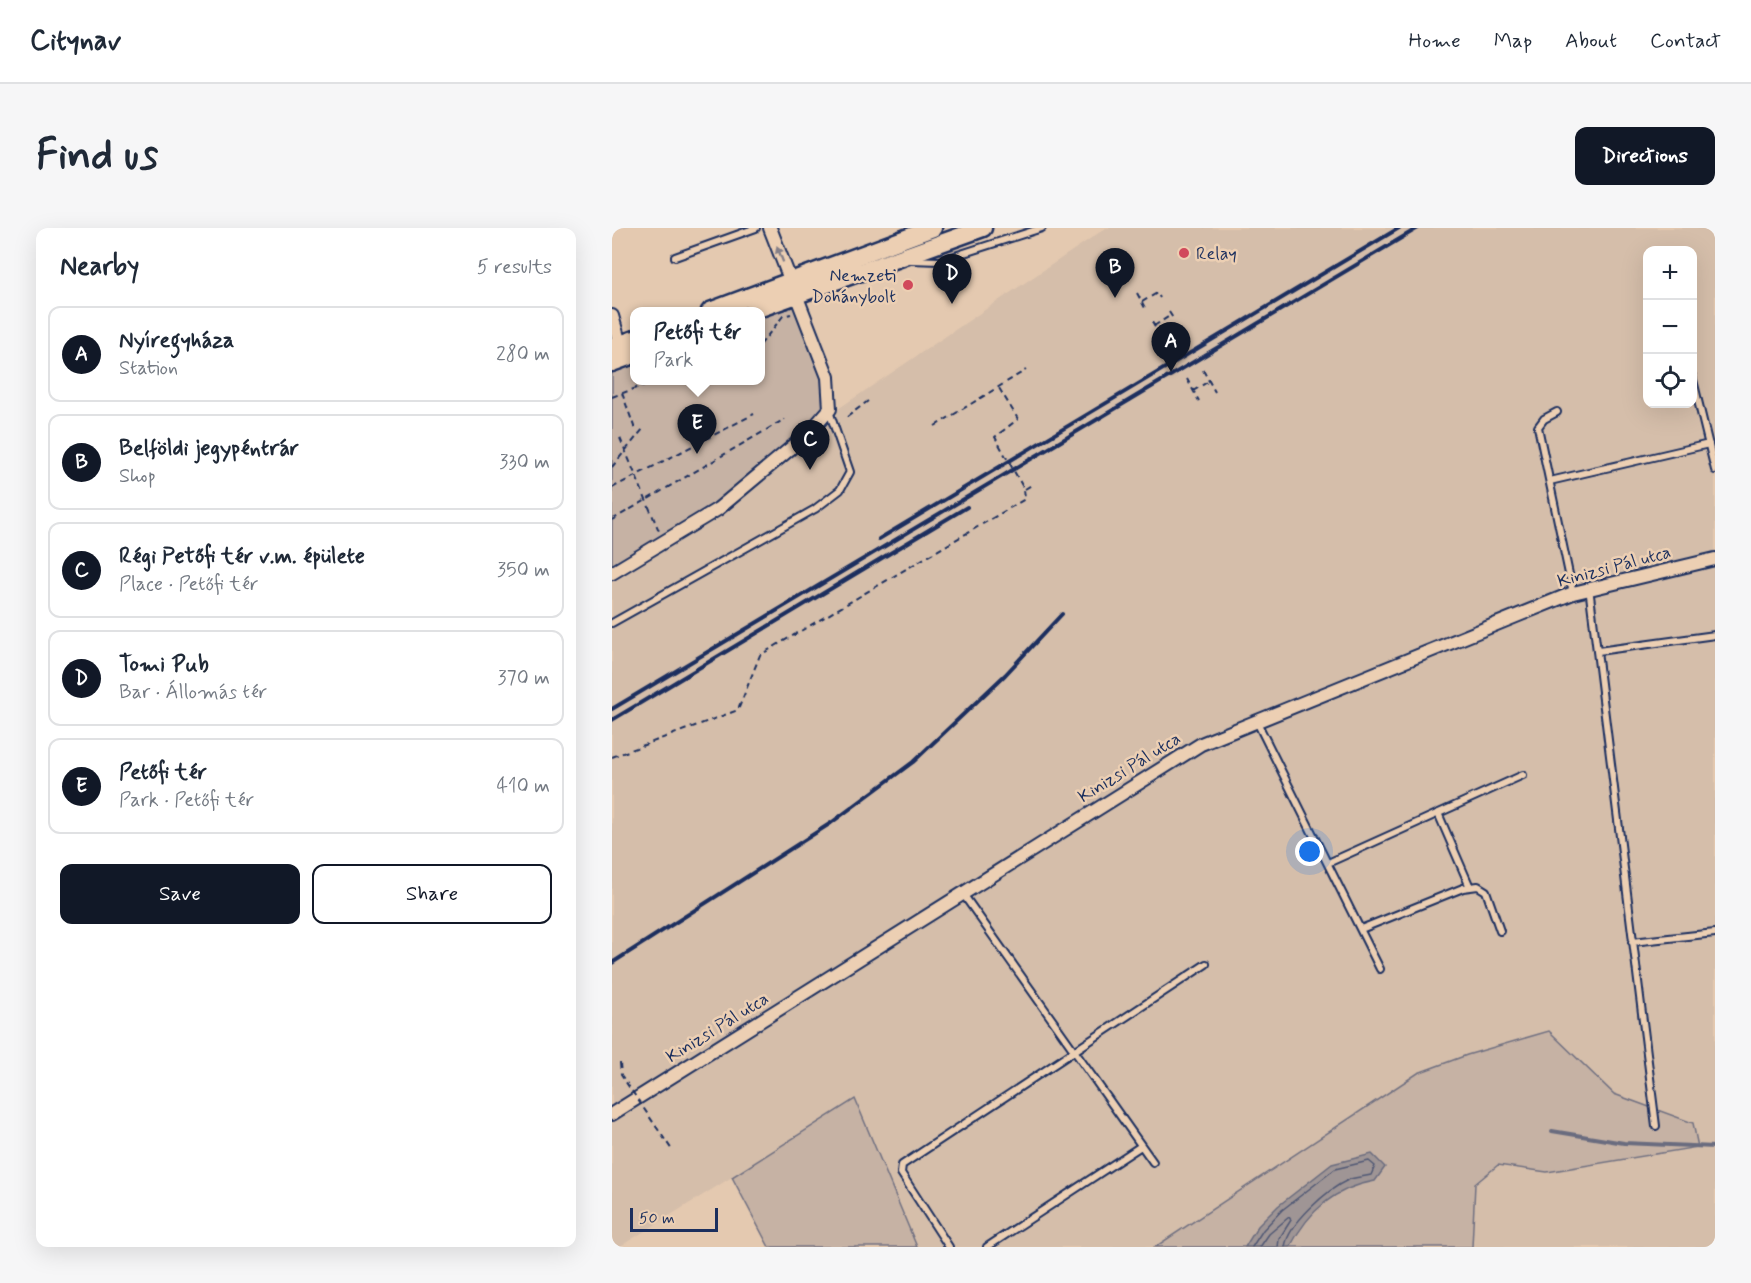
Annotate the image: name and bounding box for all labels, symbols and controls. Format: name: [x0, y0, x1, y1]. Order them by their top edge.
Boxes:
text: Citynav: [30, 23, 121, 60]
text: Home: [1409, 27, 1461, 55]
text: Map: [1494, 27, 1532, 55]
text: About: [1565, 27, 1617, 55]
text: Contact: [1650, 27, 1721, 55]
button: Directions: [1575, 127, 1715, 185]
text: Find us: [36, 129, 158, 184]
place label: Relay: [1196, 242, 1237, 266]
one-way arrow: [775, 244, 785, 262]
marker: Relay: [1177, 246, 1191, 260]
map controls: [1643, 246, 1697, 408]
button: +: [1643, 246, 1697, 300]
pin: B: [1096, 248, 1134, 298]
text: Nearby: [60, 250, 139, 284]
text: 5 results: [477, 254, 552, 281]
pin: D: [932, 254, 972, 304]
place label: Nemzeti Dohánybolt: [812, 264, 896, 309]
marker: Nemzeti Dohánybolt: [901, 278, 915, 292]
button: −: [1643, 300, 1697, 354]
popup: [630, 307, 765, 385]
text: Petőfi tér: [653, 319, 742, 347]
pin: A: [1152, 322, 1190, 372]
text: Nyíregyháza: [119, 327, 234, 355]
text: A: [75, 341, 88, 368]
text: 280 m: [496, 341, 550, 368]
text: Park: [653, 347, 693, 374]
button: locate: [1643, 354, 1697, 408]
text: Station: [119, 355, 178, 382]
pin: E: [678, 404, 716, 454]
pin: C: [790, 420, 830, 470]
text: Belföldi jegypéntrár: [119, 435, 299, 463]
text: B: [75, 449, 88, 476]
text: 330 m: [499, 449, 550, 476]
text: Shop: [119, 463, 156, 490]
street label: Kinizsi Pál utca: [1555, 540, 1674, 594]
text: Régi Petőfi tér v.m. épülete: [119, 543, 365, 571]
text: C: [74, 557, 89, 584]
text: 350 m: [497, 557, 550, 584]
text: Place · Petőfi tér: [119, 571, 258, 598]
text: Tomi Pub: [119, 651, 209, 679]
text: D: [75, 665, 88, 692]
text: 370 m: [498, 665, 550, 692]
text: Bar · Állomás tér: [119, 679, 267, 706]
street label: Kinizsi Pál utca: [1074, 727, 1185, 809]
text: Petőfi tér: [119, 759, 207, 787]
text: E: [76, 773, 87, 800]
text: 410 m: [496, 773, 550, 800]
text: Park · Petőfi tér: [119, 787, 254, 814]
your location: [1295, 837, 1324, 866]
button: Save: [60, 864, 300, 924]
button: Share: [312, 864, 552, 924]
street label: Kinizsi Pál utca: [662, 987, 773, 1069]
scale bar: [630, 1205, 718, 1232]
text: 50 m: [639, 1208, 675, 1229]

